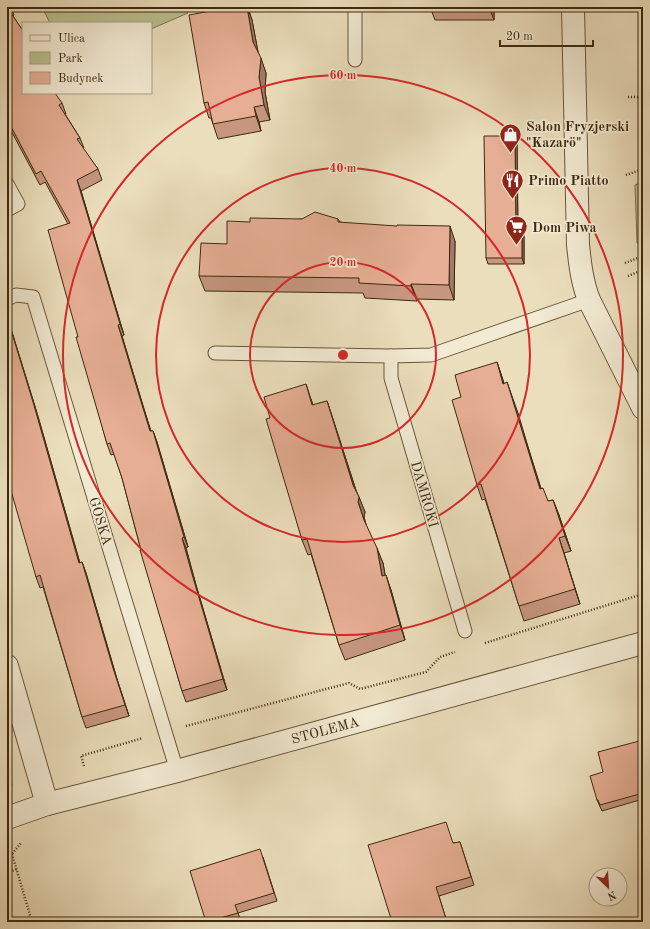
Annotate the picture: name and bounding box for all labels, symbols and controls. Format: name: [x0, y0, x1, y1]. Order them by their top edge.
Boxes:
legend: [22, 22, 152, 94]
scale bar: [500, 22, 593, 48]
text: 20 m: [506, 31, 533, 43]
text: Ulica: [58, 33, 85, 45]
text: Park: [58, 53, 83, 65]
text: 60 m: [330, 70, 357, 82]
text: Budynek: [58, 73, 104, 85]
place label: Salon Fryzjerski "Kazarö": [526, 120, 629, 150]
shop icon: Salon Fryzjerski "Kazarö": [498, 121, 524, 154]
text: 40 m: [330, 163, 357, 175]
restaurant icon: Primo Piatto: [500, 167, 526, 200]
place label: Primo Piatto: [528, 174, 609, 188]
supermarket icon: Dom Piwa: [504, 214, 530, 247]
place label: Dom Piwa: [532, 221, 597, 235]
text: 20 m: [330, 257, 357, 269]
centre of rings: [336, 348, 350, 362]
street label: DAMROKI: [408, 459, 440, 529]
street label: GOSKA: [86, 495, 114, 547]
street label: STOLEMA: [290, 715, 361, 747]
north arrow: [588, 867, 628, 907]
text: N: [605, 888, 618, 902]

